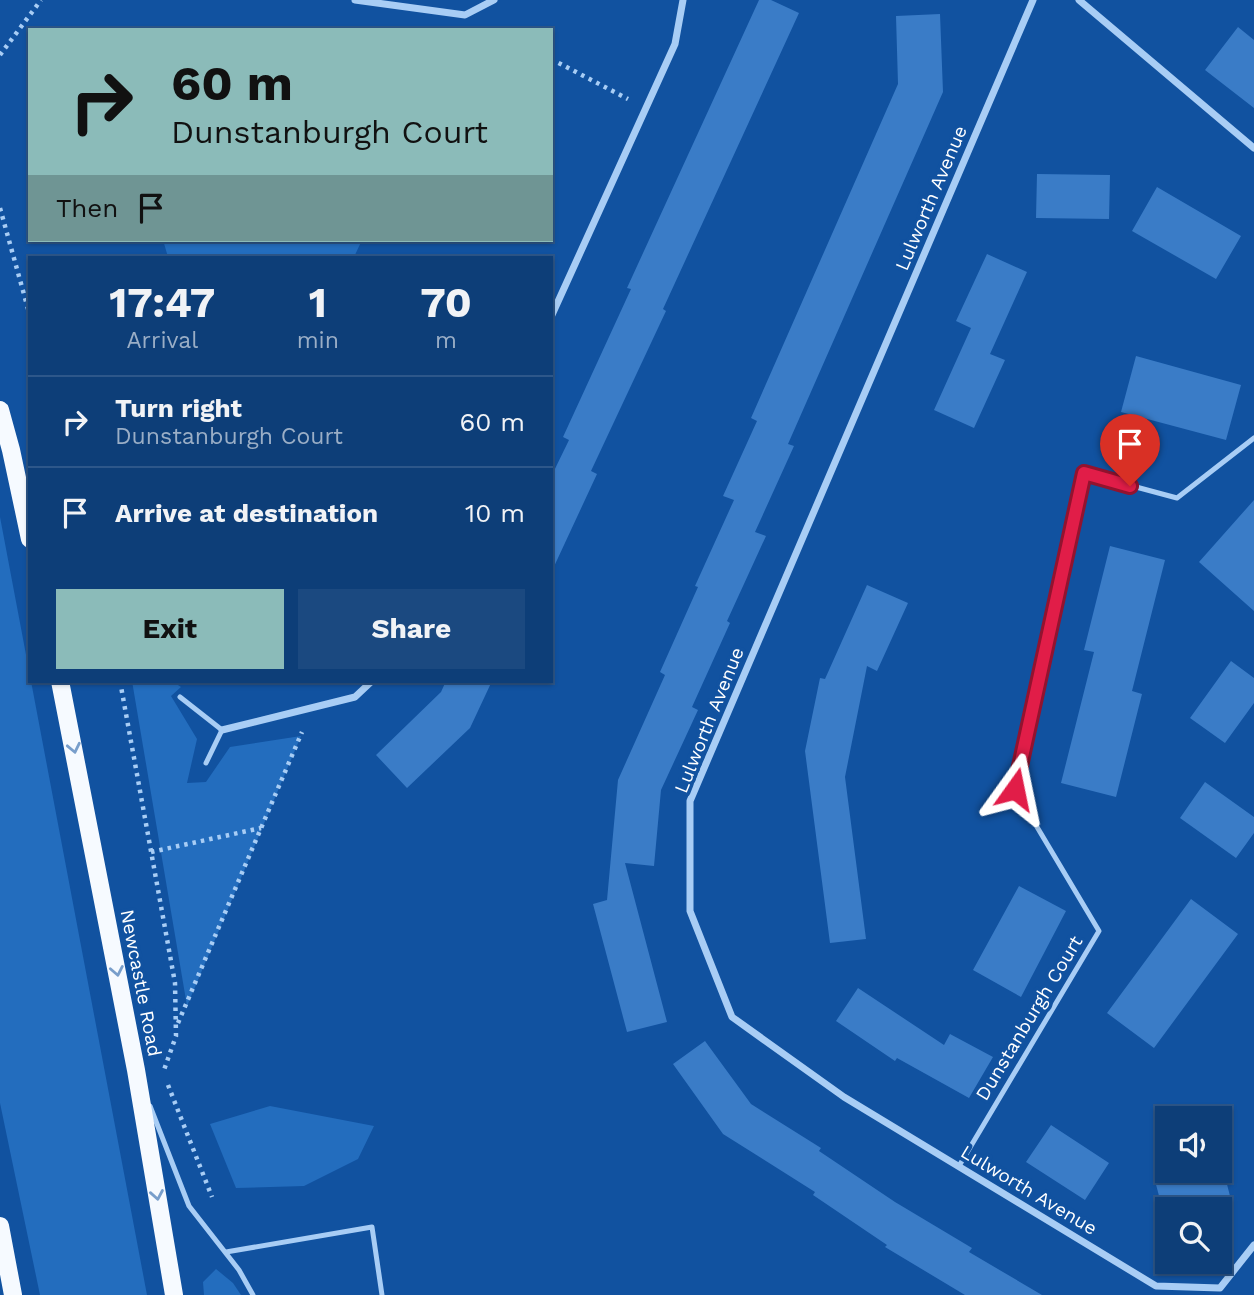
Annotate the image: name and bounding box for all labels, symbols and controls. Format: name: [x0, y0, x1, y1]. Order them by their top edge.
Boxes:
text: 60 m: [171, 54, 293, 112]
icon: right: [56, 56, 147, 147]
text: Dunstanburgh Court: [171, 113, 488, 151]
street label: Lulworth Avenue: [890, 122, 972, 274]
icon: arrive: [132, 189, 170, 227]
text: Then: [56, 193, 118, 223]
text: 17:47: [109, 278, 215, 327]
text: 1: [309, 278, 327, 327]
text: 70: [420, 278, 472, 327]
text: Arrival: [126, 327, 198, 354]
text: min: [297, 327, 339, 354]
text: m: [435, 327, 457, 354]
text: Turn right: [115, 393, 242, 423]
icon: right: [56, 403, 94, 441]
text: 60 m: [459, 407, 525, 437]
pin: [1100, 414, 1160, 486]
text: Dunstanburgh Court: [115, 423, 343, 450]
icon: arrive: [1111, 425, 1149, 463]
icon: arrive: [56, 494, 94, 532]
text: Arrive at destination: [115, 498, 378, 528]
text: 10 m: [465, 498, 525, 528]
button: Exit: [56, 589, 284, 669]
button: Share: [298, 589, 525, 669]
street label: Lulworth Avenue: [669, 644, 749, 796]
one-way arrow: [65, 742, 80, 754]
position arrow: [978, 752, 1052, 826]
street label: Newcastle Road: [115, 908, 167, 1058]
street label: Dunstanburgh Court: [971, 931, 1087, 1105]
one-way arrow: [109, 965, 124, 977]
map controls: [1155, 1106, 1232, 1274]
button: sound: [1155, 1106, 1232, 1183]
street label: Lulworth Avenue: [957, 1140, 1101, 1240]
one-way arrow: [149, 1189, 164, 1201]
button: search: [1155, 1197, 1232, 1274]

